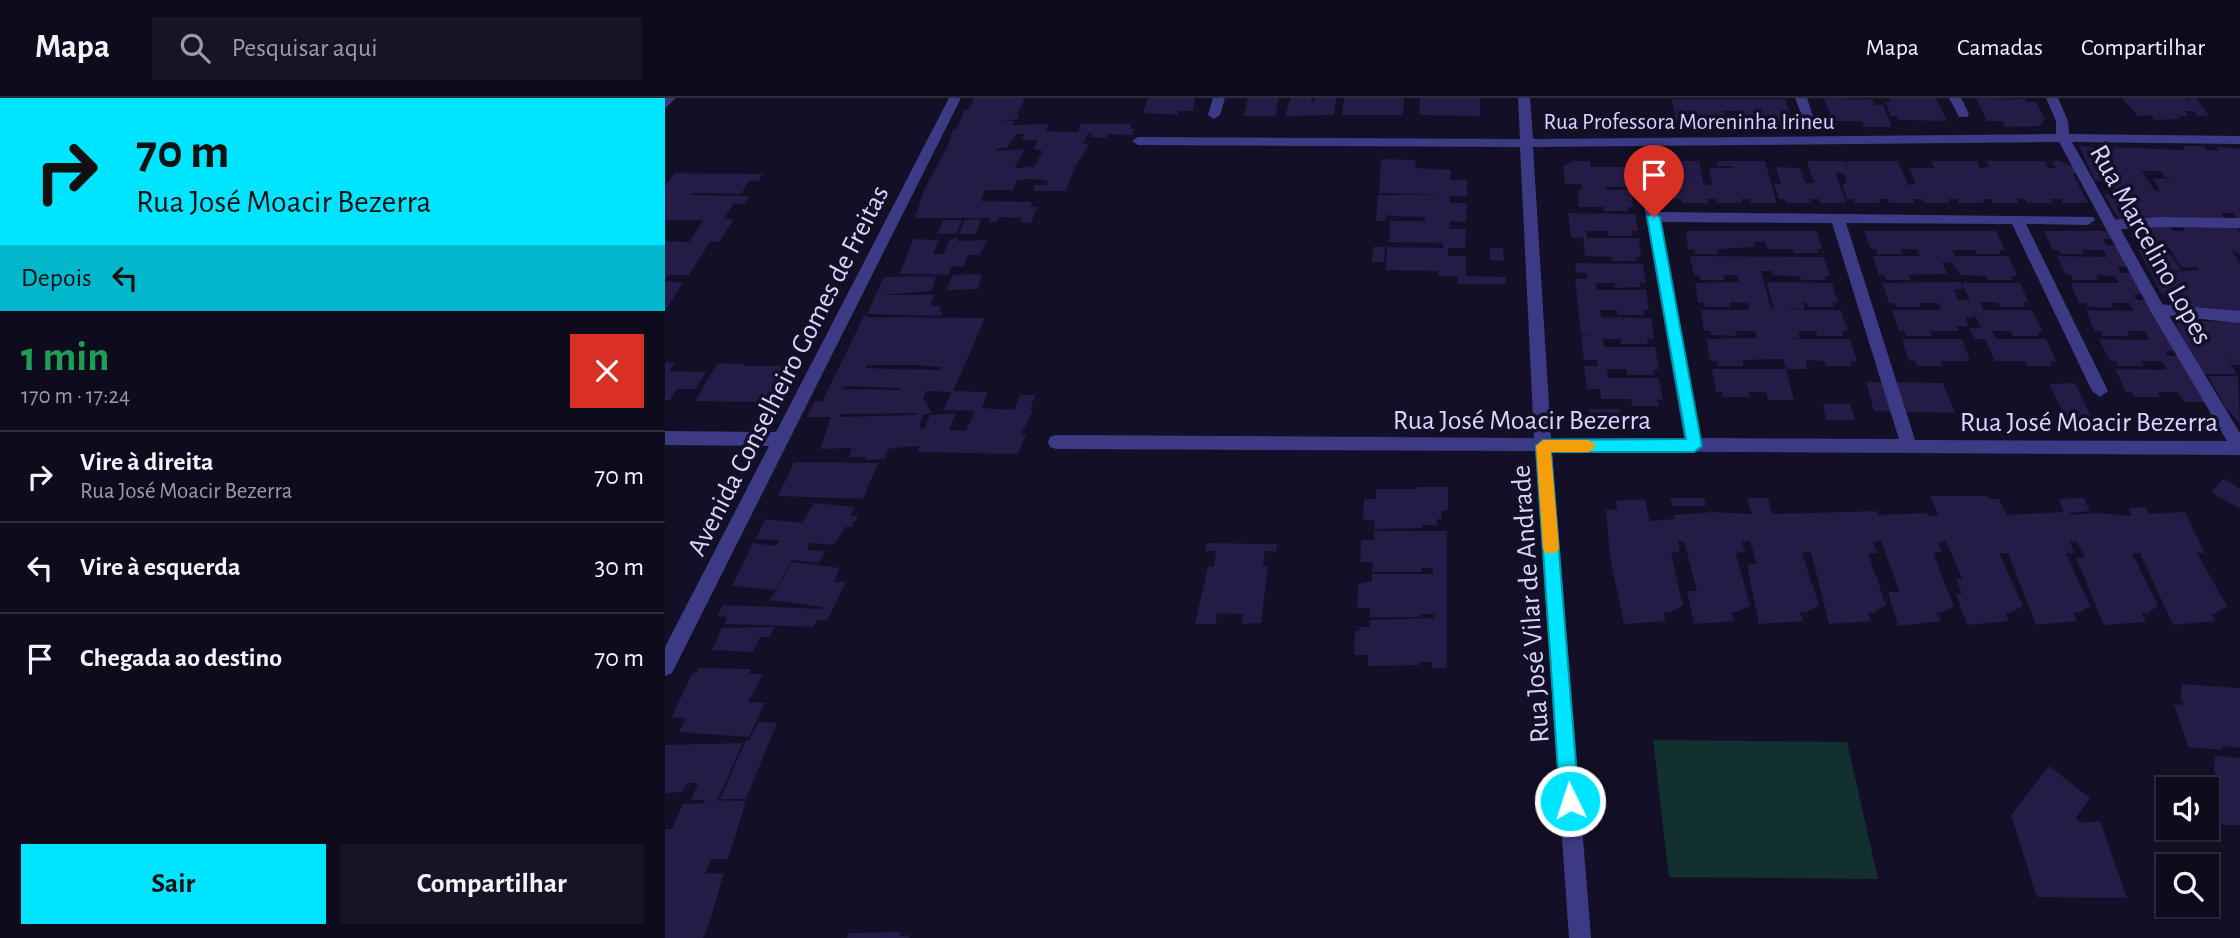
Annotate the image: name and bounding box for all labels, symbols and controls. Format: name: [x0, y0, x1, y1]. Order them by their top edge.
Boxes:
search box: [152, 17, 642, 80]
icon: search: [176, 29, 214, 67]
text: Mapa: [35, 31, 110, 64]
text: Pesquisar aqui: [232, 35, 378, 61]
text: Mapa: [1866, 36, 1919, 60]
text: Camadas: [1957, 36, 2043, 60]
text: Compartilhar: [2081, 36, 2205, 60]
street label: Rua Professora Moreninha Irineu: [1544, 111, 1835, 134]
icon: right: [21, 126, 112, 217]
text: 70 m: [136, 128, 230, 177]
street label: Rua Marcelino Lopes: [2084, 141, 2217, 349]
pin: [1624, 145, 1684, 217]
icon: arrive: [1635, 156, 1673, 194]
street label: Avenida Conselheiro Gomes de Freitas: [683, 181, 895, 560]
text: Rua José Moacir Bezerra: [136, 186, 431, 218]
icon: left: [106, 259, 144, 297]
text: Depois: [21, 265, 92, 291]
button: close: [570, 334, 644, 408]
text: 1 min: [21, 336, 110, 378]
text: 170 m · 17:24: [21, 385, 130, 408]
street label: Rua José Moacir Bezerra: [1393, 407, 1651, 435]
street label: Rua José Moacir Bezerra: [1960, 409, 2218, 437]
text: Vire à direita: [80, 449, 214, 475]
icon: right: [21, 458, 59, 496]
text: 70 m: [594, 463, 644, 489]
street label: Rua José Vilar de Andrade: [1507, 464, 1555, 744]
text: Rua José Moacir Bezerra: [80, 480, 292, 503]
icon: left: [21, 549, 59, 587]
text: Vire à esquerda: [80, 554, 241, 580]
text: 30 m: [594, 554, 644, 580]
icon: arrive: [21, 640, 59, 678]
text: Chegada ao destino: [80, 645, 282, 671]
text: 70 m: [594, 645, 644, 671]
position arrow: [1533, 764, 1607, 838]
map controls: [2156, 777, 2219, 917]
button: sound: [2156, 777, 2219, 840]
button: Sair: [21, 844, 326, 924]
button: Compartilhar: [340, 844, 644, 924]
button: search: [2156, 854, 2219, 917]

